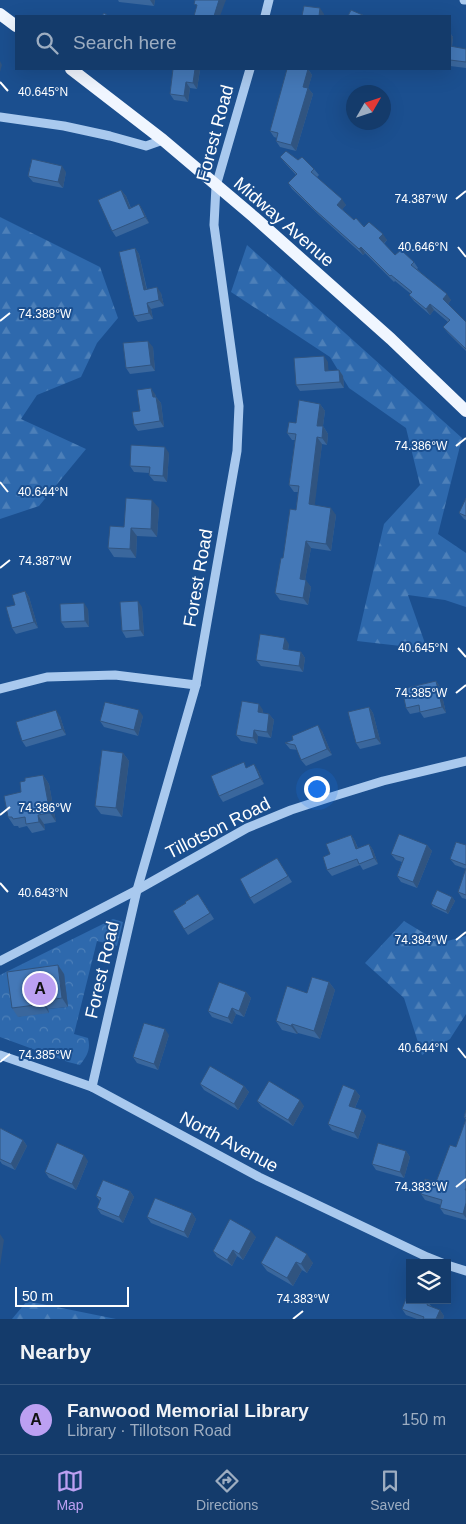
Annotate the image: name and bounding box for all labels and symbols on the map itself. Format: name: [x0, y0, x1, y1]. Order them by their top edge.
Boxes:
street label: Forest Road: [193, 83, 237, 183]
text: 40.645°N: [18, 85, 68, 99]
north arrow: [346, 85, 391, 130]
street label: Midway Avenue: [230, 173, 338, 271]
text: 74.387°W: [395, 192, 448, 206]
text: 40.646°N: [398, 240, 448, 254]
text: 74.388°W: [19, 307, 72, 321]
text: 74.386°W: [395, 439, 448, 453]
text: 40.644°N: [18, 485, 68, 499]
street label: Forest Road: [180, 527, 216, 629]
text: 74.387°W: [19, 554, 72, 568]
text: 40.645°N: [398, 641, 448, 655]
text: 74.385°W: [395, 686, 448, 700]
your location: [304, 776, 330, 802]
street label: Tillotson Road: [162, 793, 274, 863]
text: 74.386°W: [19, 801, 72, 815]
text: 40.643°N: [18, 886, 68, 900]
street label: Forest Road: [81, 919, 123, 1021]
text: 74.384°W: [395, 933, 448, 947]
pin: A: [24, 970, 56, 1008]
text: 40.644°N: [398, 1041, 448, 1055]
text: 74.385°W: [19, 1048, 72, 1062]
street label: North Avenue: [176, 1108, 282, 1176]
text: 74.383°W: [395, 1180, 448, 1194]
scale bar: [15, 1284, 129, 1307]
text: 74.383°W: [277, 1292, 330, 1306]

